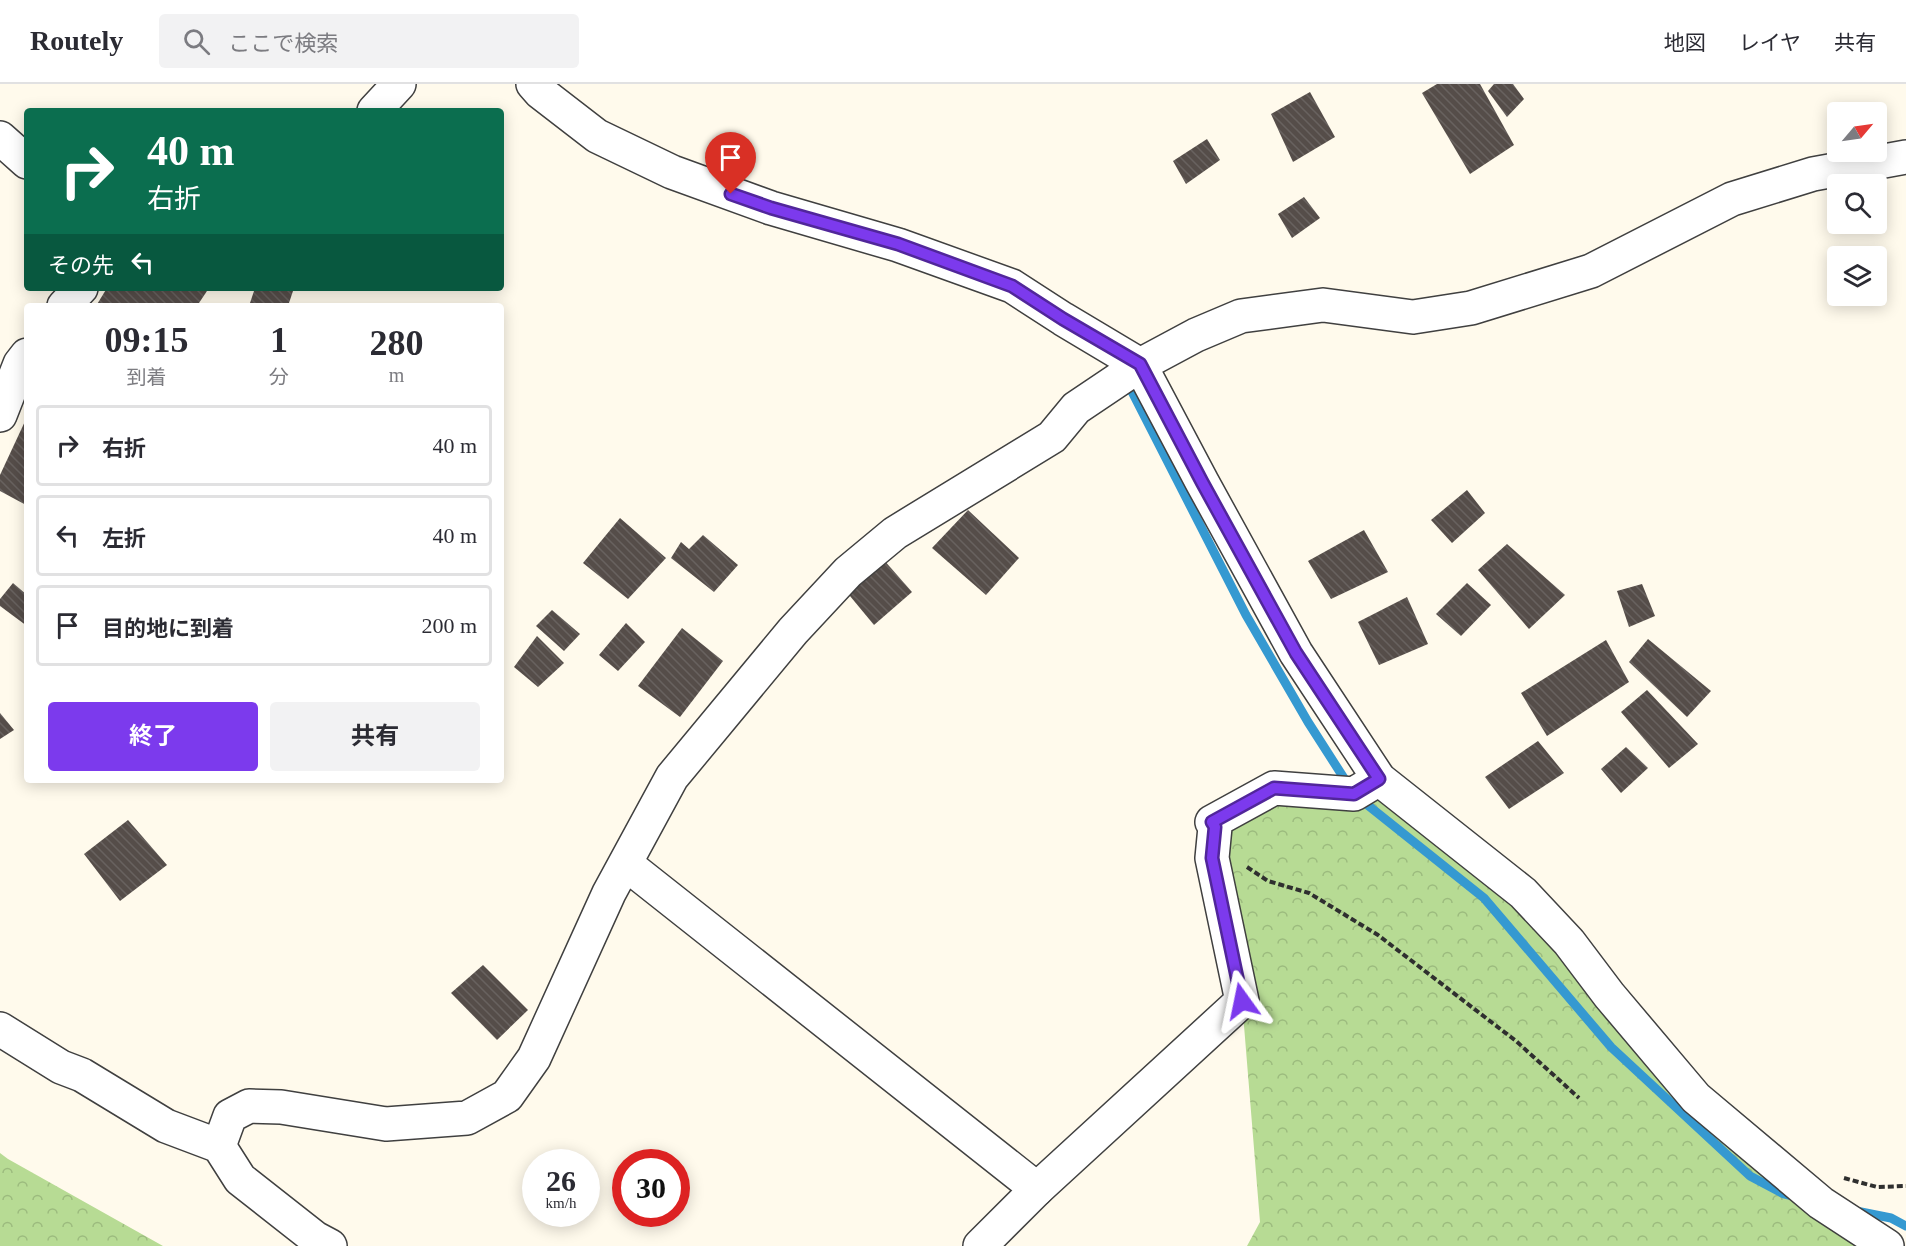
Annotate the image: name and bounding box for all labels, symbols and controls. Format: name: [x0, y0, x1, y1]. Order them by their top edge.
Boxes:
search box: [159, 14, 579, 68]
text: Routely: [30, 25, 123, 56]
icon: search: [180, 25, 213, 58]
text: ここで検索: [228, 31, 338, 56]
text: 地図: [1664, 31, 1706, 55]
text: レイヤ: [1739, 31, 1801, 55]
text: 共有: [1834, 31, 1876, 55]
north arrow: [1827, 102, 1887, 162]
map controls: [1827, 102, 1887, 306]
text: 40 m: [147, 128, 235, 174]
icon: right: [48, 132, 126, 210]
pin: [705, 132, 756, 194]
icon: arrive: [714, 141, 747, 174]
button: search: [1827, 174, 1887, 234]
text: 右折: [147, 184, 201, 214]
icon: left: [126, 246, 159, 279]
button: layers: [1827, 246, 1887, 306]
text: その先: [48, 253, 114, 278]
text: 09:15: [105, 320, 189, 360]
text: 1: [270, 320, 288, 360]
text: 280: [370, 323, 424, 363]
text: m: [389, 364, 404, 386]
text: 到着: [127, 366, 167, 388]
text: 分: [269, 366, 289, 388]
icon: right: [51, 429, 84, 462]
text: 40 m: [432, 433, 477, 458]
text: 右折: [102, 436, 146, 461]
icon: left: [51, 519, 84, 552]
text: 40 m: [432, 523, 477, 548]
text: 左折: [102, 526, 146, 551]
icon: arrive: [51, 609, 84, 642]
text: 200 m: [421, 613, 477, 638]
text: 目的地に到着: [102, 616, 234, 641]
button: 終了: [48, 702, 258, 771]
button: 共有: [270, 702, 480, 771]
position arrow: [1210, 969, 1274, 1033]
speed limit sign: 30: [612, 1149, 690, 1227]
text: 26: [546, 1164, 576, 1197]
text: km/h: [546, 1195, 576, 1211]

